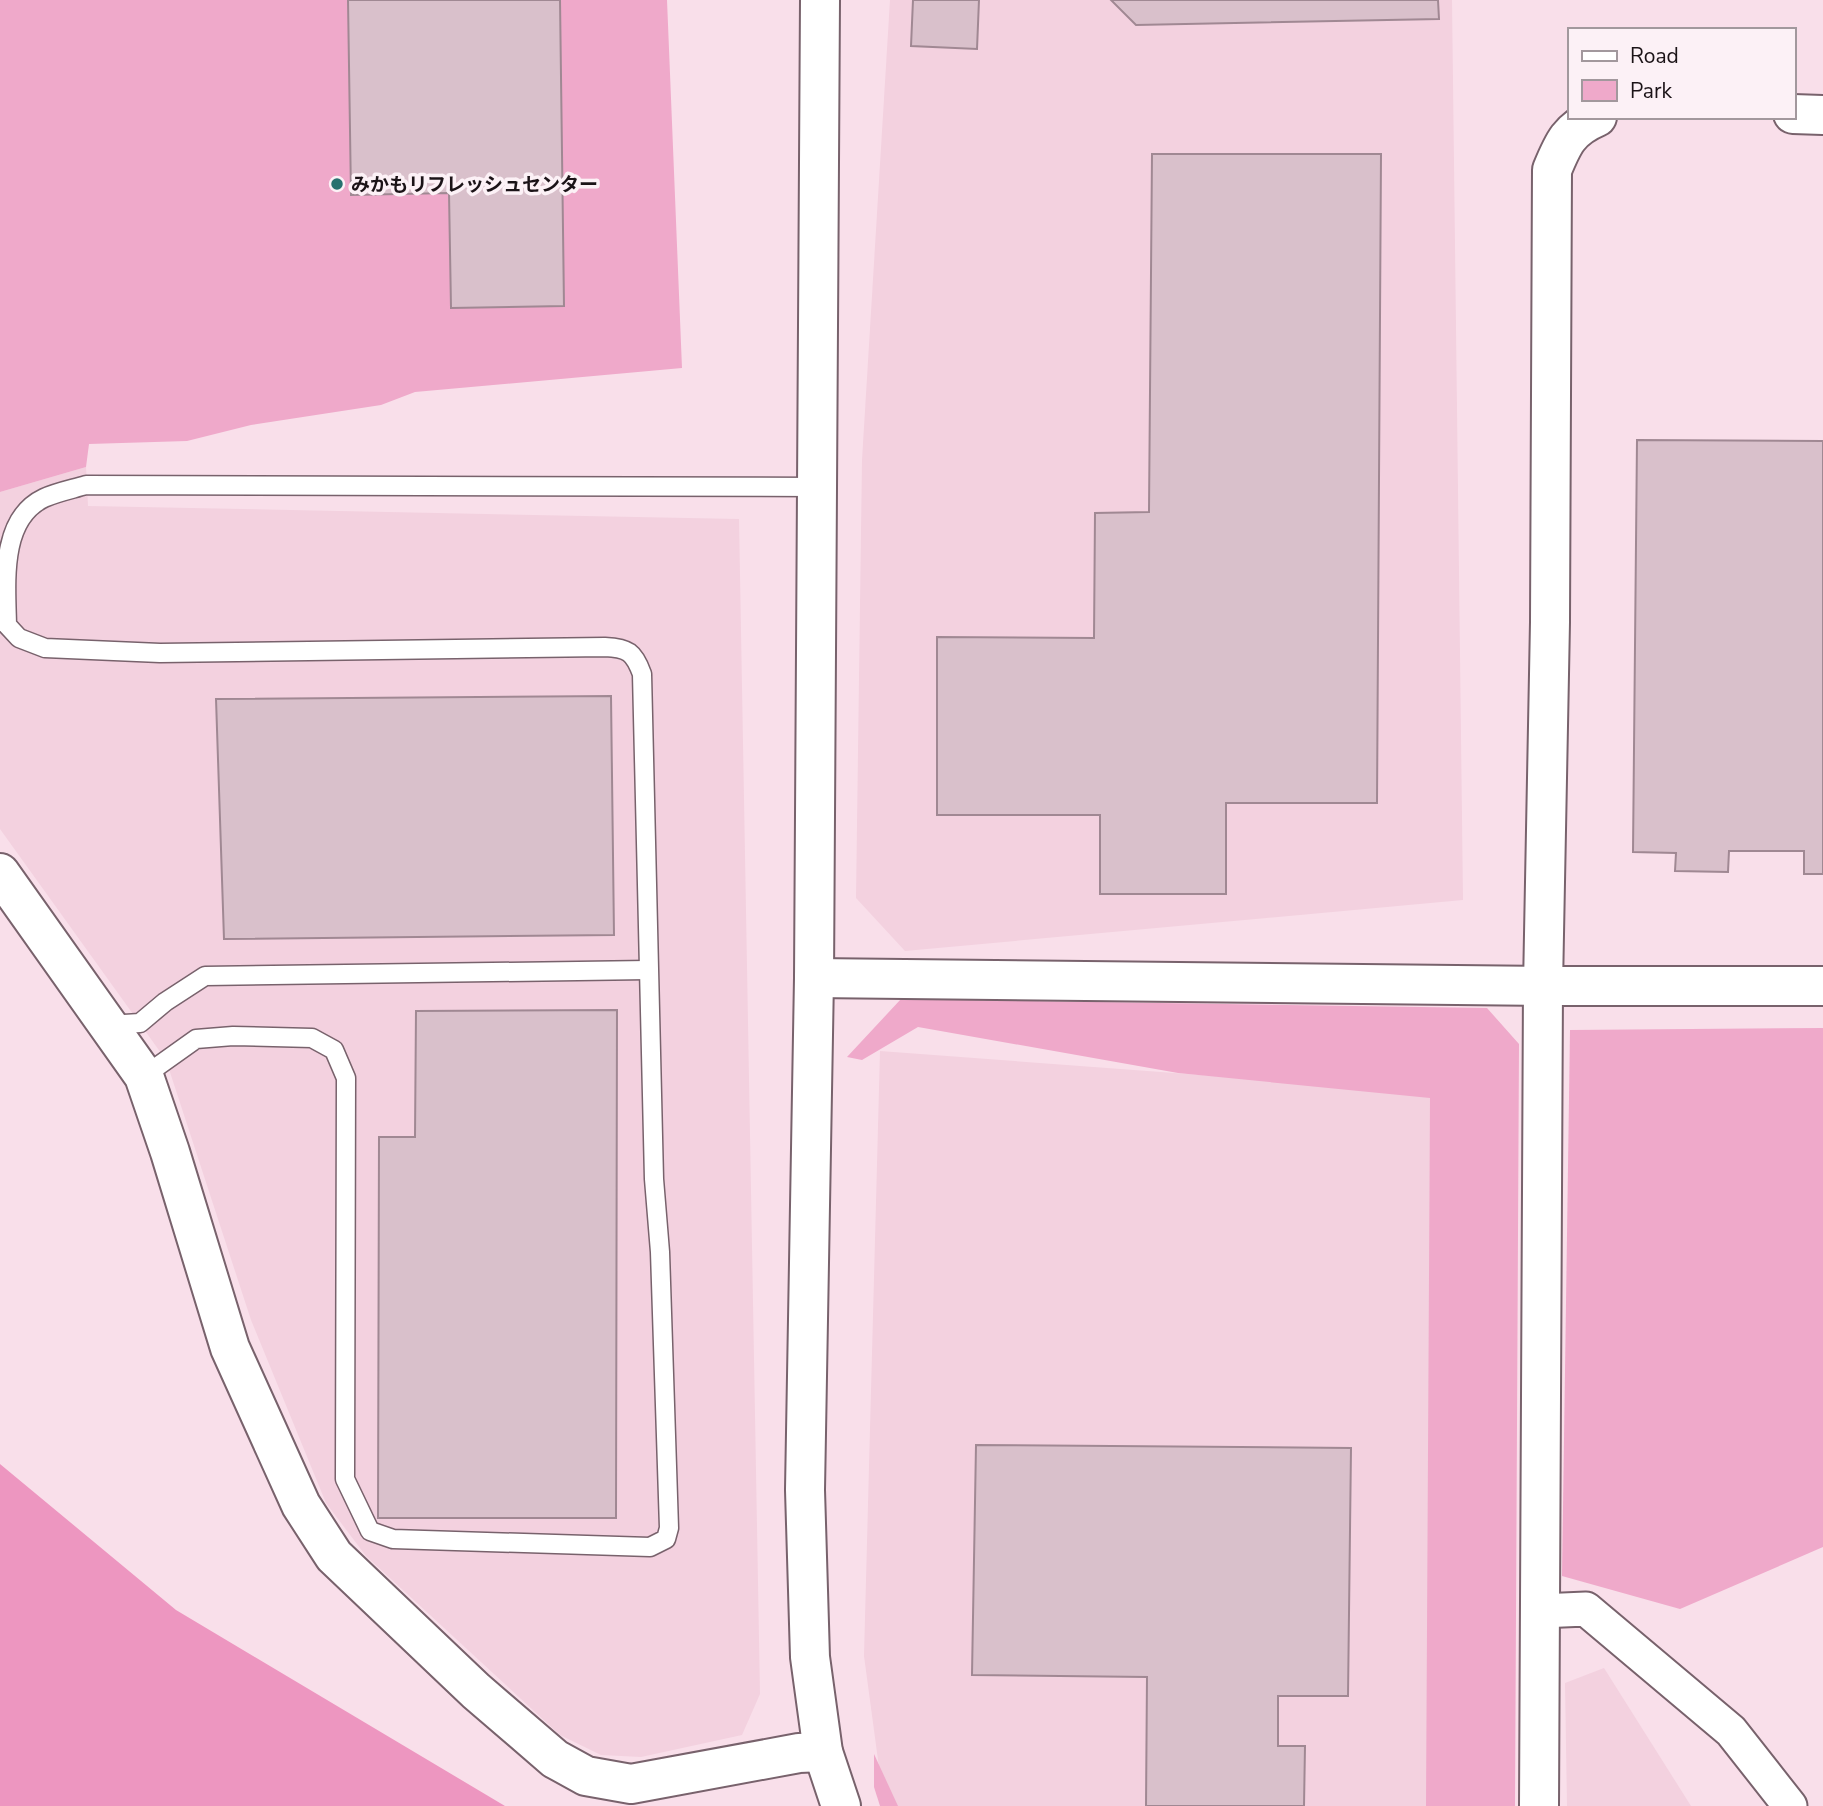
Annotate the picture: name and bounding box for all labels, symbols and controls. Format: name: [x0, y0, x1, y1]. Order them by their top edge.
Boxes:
legend: [1568, 28, 1795, 119]
text: Road: [1630, 42, 1679, 70]
text: Park: [1630, 77, 1672, 105]
place label: みかもリフレッシュセンター: [351, 172, 598, 198]
marker: みかもリフレッシュセンター: [329, 176, 345, 192]

